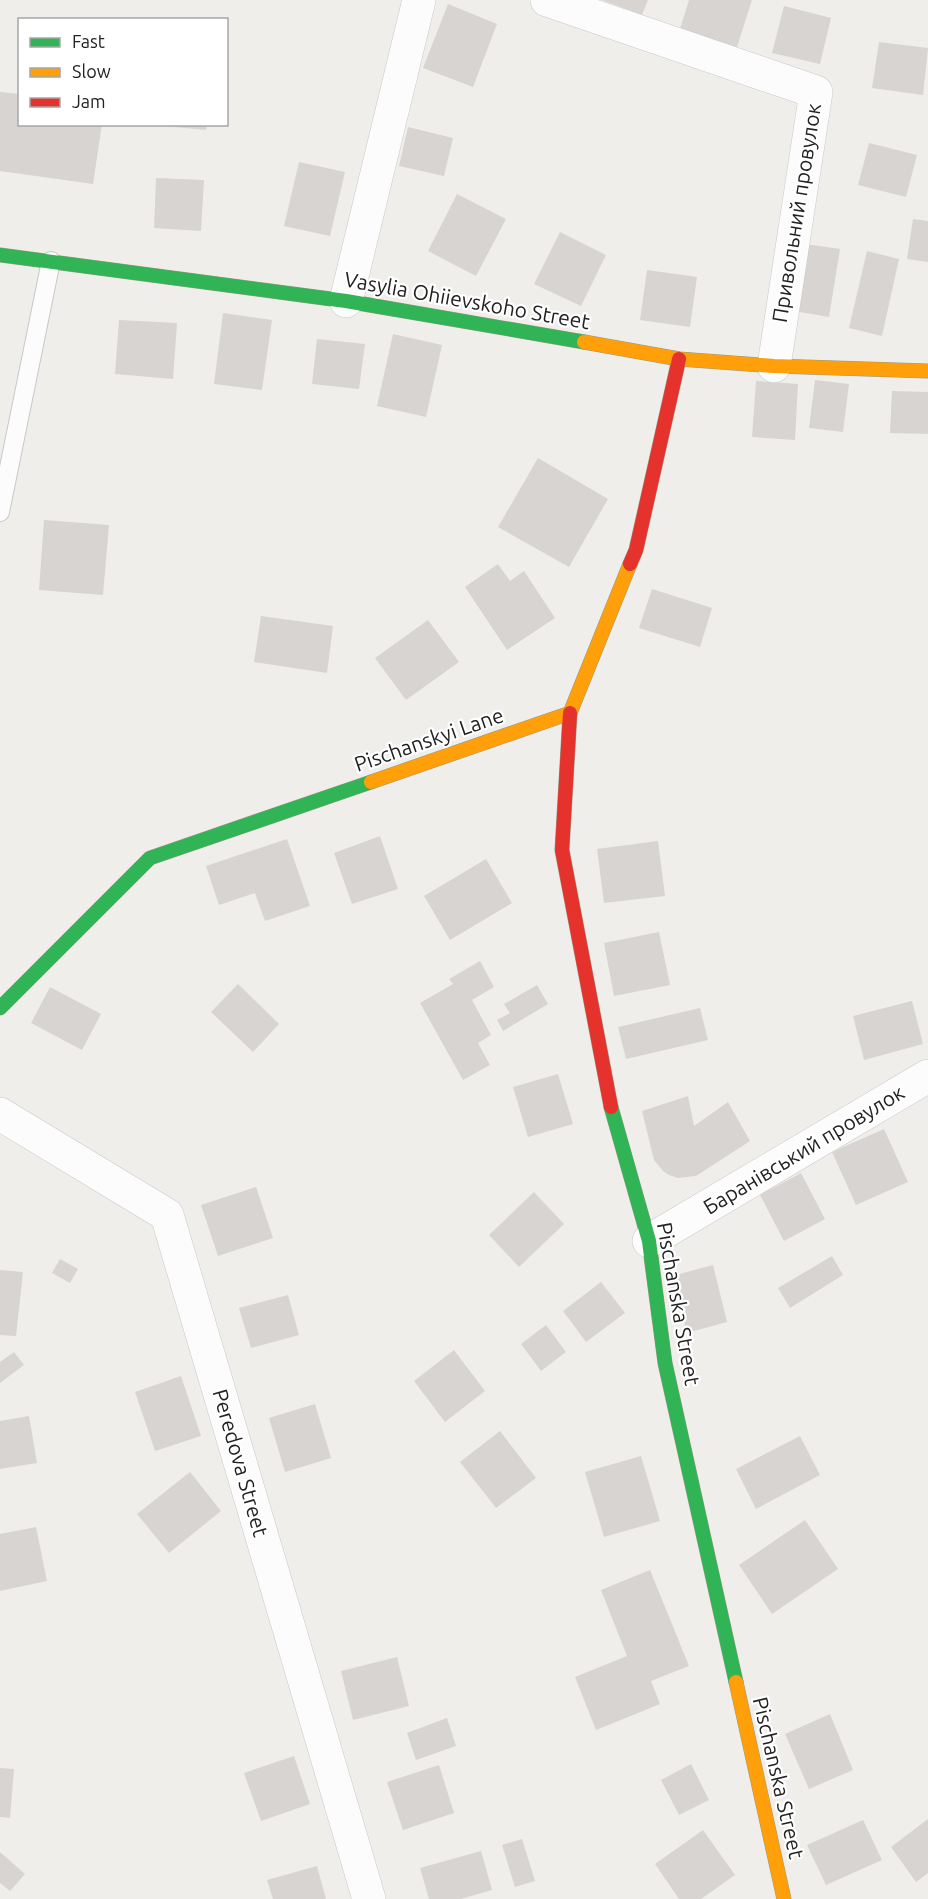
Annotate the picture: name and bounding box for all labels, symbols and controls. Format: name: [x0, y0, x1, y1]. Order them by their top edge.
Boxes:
legend: [18, 18, 228, 126]
text: Fast: [72, 31, 105, 51]
text: Slow: [72, 61, 111, 81]
text: Jam: [72, 91, 106, 111]
street label: Привольний провулок: [767, 101, 825, 324]
street label: Vasylia Ohiievskoho Street: [343, 267, 592, 333]
street label: Pischanskyi Lane: [351, 702, 506, 776]
street label: Баранівський провулок: [699, 1079, 909, 1219]
street label: Pischanska Street: [653, 1220, 705, 1387]
street label: Peredova Street: [208, 1386, 273, 1539]
street label: Pischanska Street: [749, 1695, 809, 1861]

